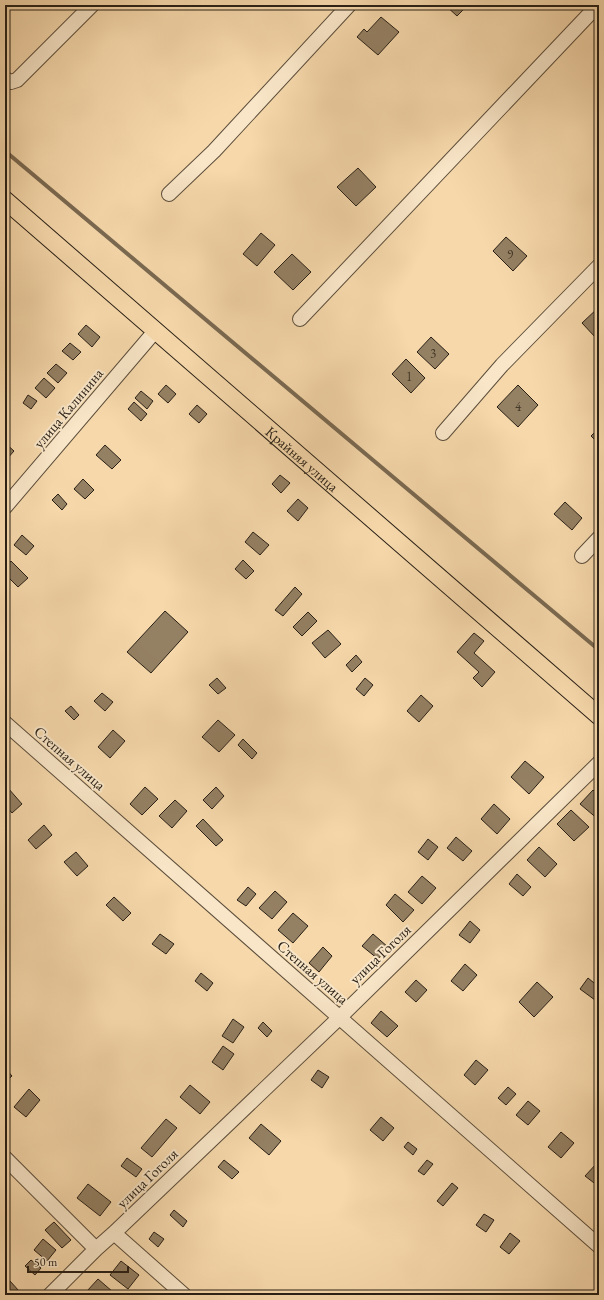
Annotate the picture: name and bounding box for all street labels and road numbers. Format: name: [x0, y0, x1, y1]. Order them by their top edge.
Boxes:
street label: улица Калинина: [29, 364, 107, 452]
street label: Крайняя улица: [262, 421, 343, 495]
street label: Степная улица: [30, 722, 110, 794]
street label: улица Гоголя: [345, 920, 415, 988]
street label: Степная улица: [273, 936, 353, 1008]
street label: улица Гоголя: [112, 1144, 182, 1212]

